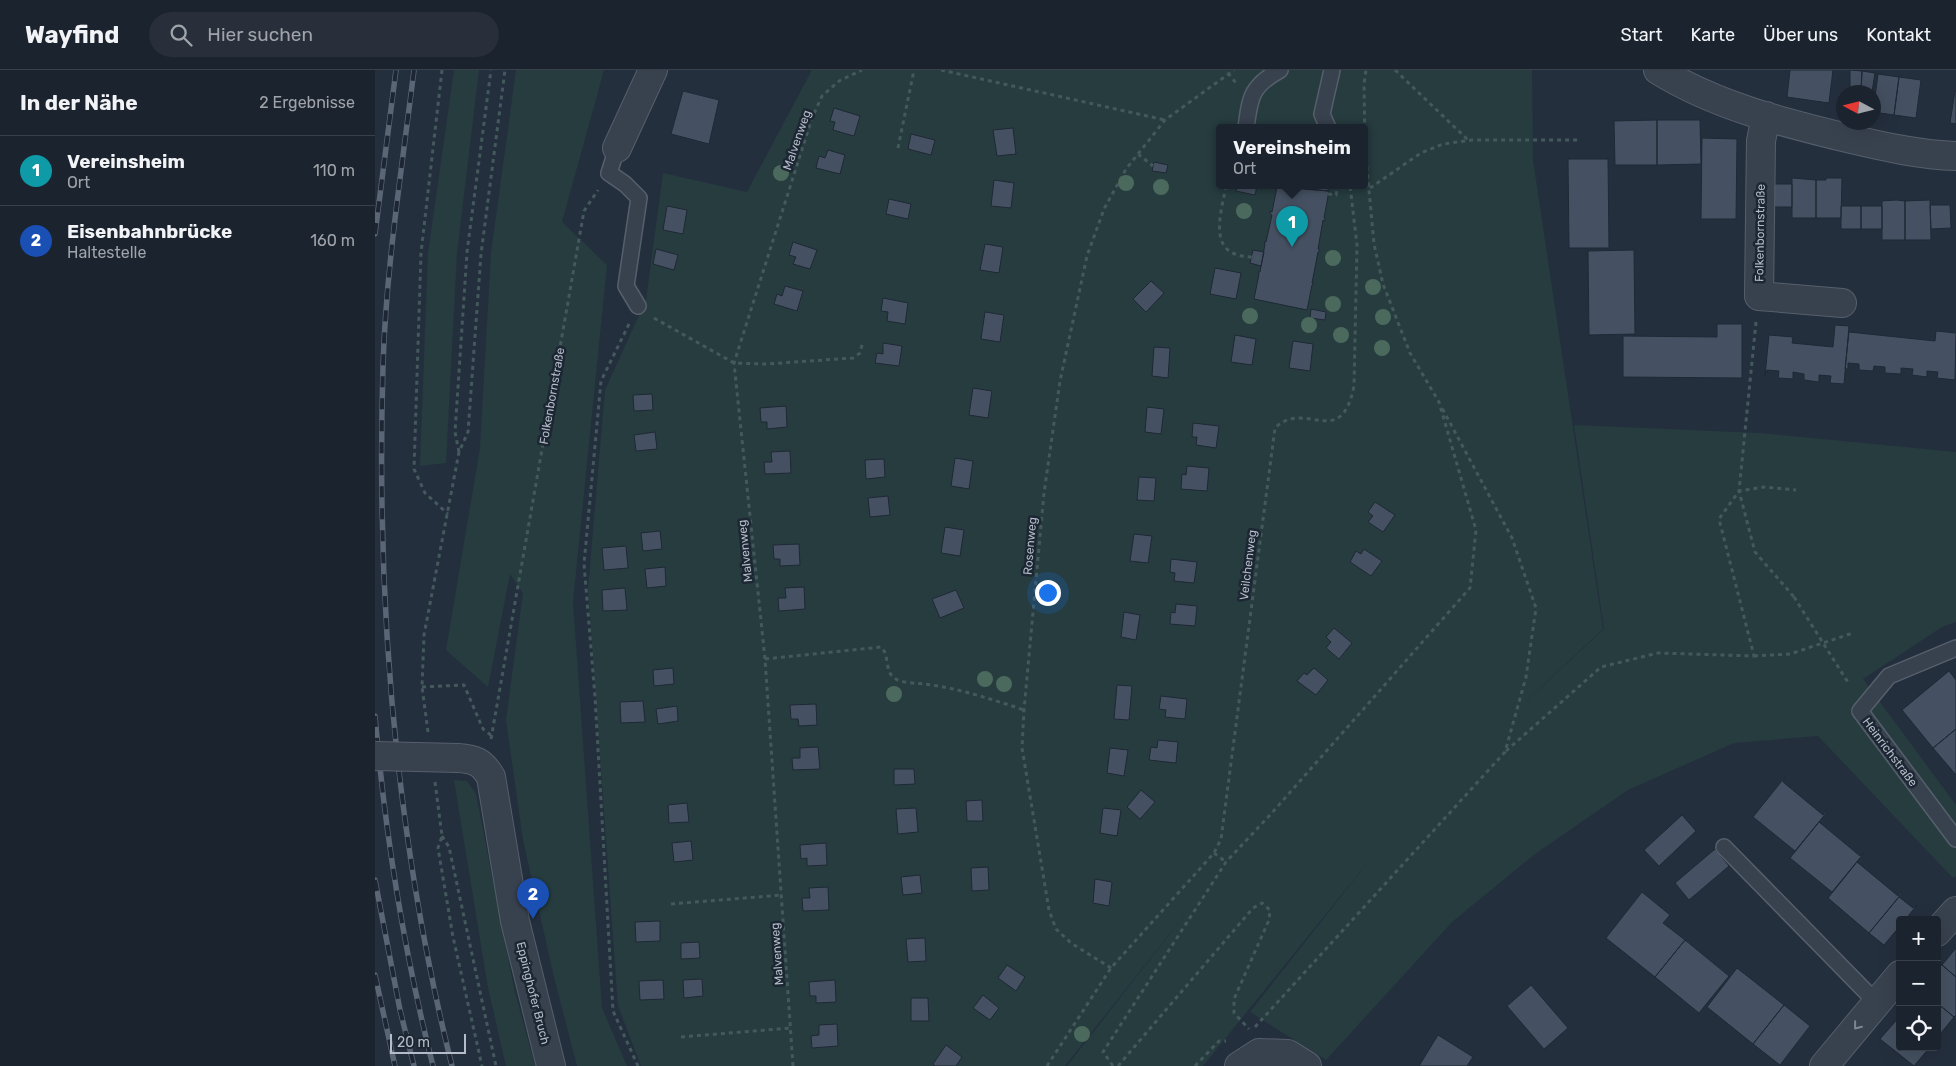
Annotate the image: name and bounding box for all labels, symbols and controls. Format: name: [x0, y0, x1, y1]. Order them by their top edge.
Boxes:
search box: [149, 12, 499, 57]
text: Wayfind: [25, 21, 119, 49]
icon: search: [167, 21, 195, 49]
text: Hier suchen: [207, 23, 313, 46]
text: Start: [1620, 24, 1663, 46]
text: Karte: [1691, 24, 1735, 46]
text: Über uns: [1763, 24, 1838, 46]
text: Kontakt: [1866, 24, 1931, 46]
north arrow: [1836, 85, 1881, 130]
text: In der Nähe: [20, 90, 138, 115]
text: 2 Ergebnisse: [259, 93, 355, 112]
street label: Malvenweg: [780, 108, 814, 172]
popup: [1216, 124, 1368, 189]
text: Vereinsheim: [1233, 136, 1351, 159]
text: Vereinsheim: [67, 150, 185, 173]
text: Ort: [1233, 159, 1256, 178]
text: 1: [32, 161, 40, 180]
text: 110 m: [313, 161, 355, 180]
text: Ort: [67, 173, 90, 192]
street label: Folkenbornstraße: [1752, 184, 1768, 282]
pin: 1: [1276, 206, 1308, 247]
text: Eisenbahnbrücke: [67, 220, 232, 243]
text: 2: [31, 231, 41, 250]
text: 160 m: [310, 231, 355, 250]
text: Haltestelle: [67, 243, 146, 262]
street label: Folkenbornstraße: [537, 346, 567, 446]
street label: Rosenweg: [1020, 516, 1040, 576]
street label: Malvenweg: [735, 519, 755, 583]
street label: Veilchenweg: [1237, 529, 1259, 601]
your location: [1035, 580, 1061, 606]
street label: Heinrichstraße: [1860, 715, 1921, 789]
pin: 2: [517, 878, 549, 919]
map controls: [1896, 916, 1941, 1051]
button: +: [1896, 916, 1941, 961]
street label: Malvenweg: [768, 922, 786, 986]
street label: Eppinghofer Bruch: [513, 940, 553, 1046]
button: −: [1896, 961, 1941, 1006]
button: locate: [1896, 1006, 1941, 1051]
one-way arrow: [1853, 1020, 1862, 1029]
scale bar: [390, 1031, 466, 1054]
text: 20 m: [397, 1034, 430, 1051]

